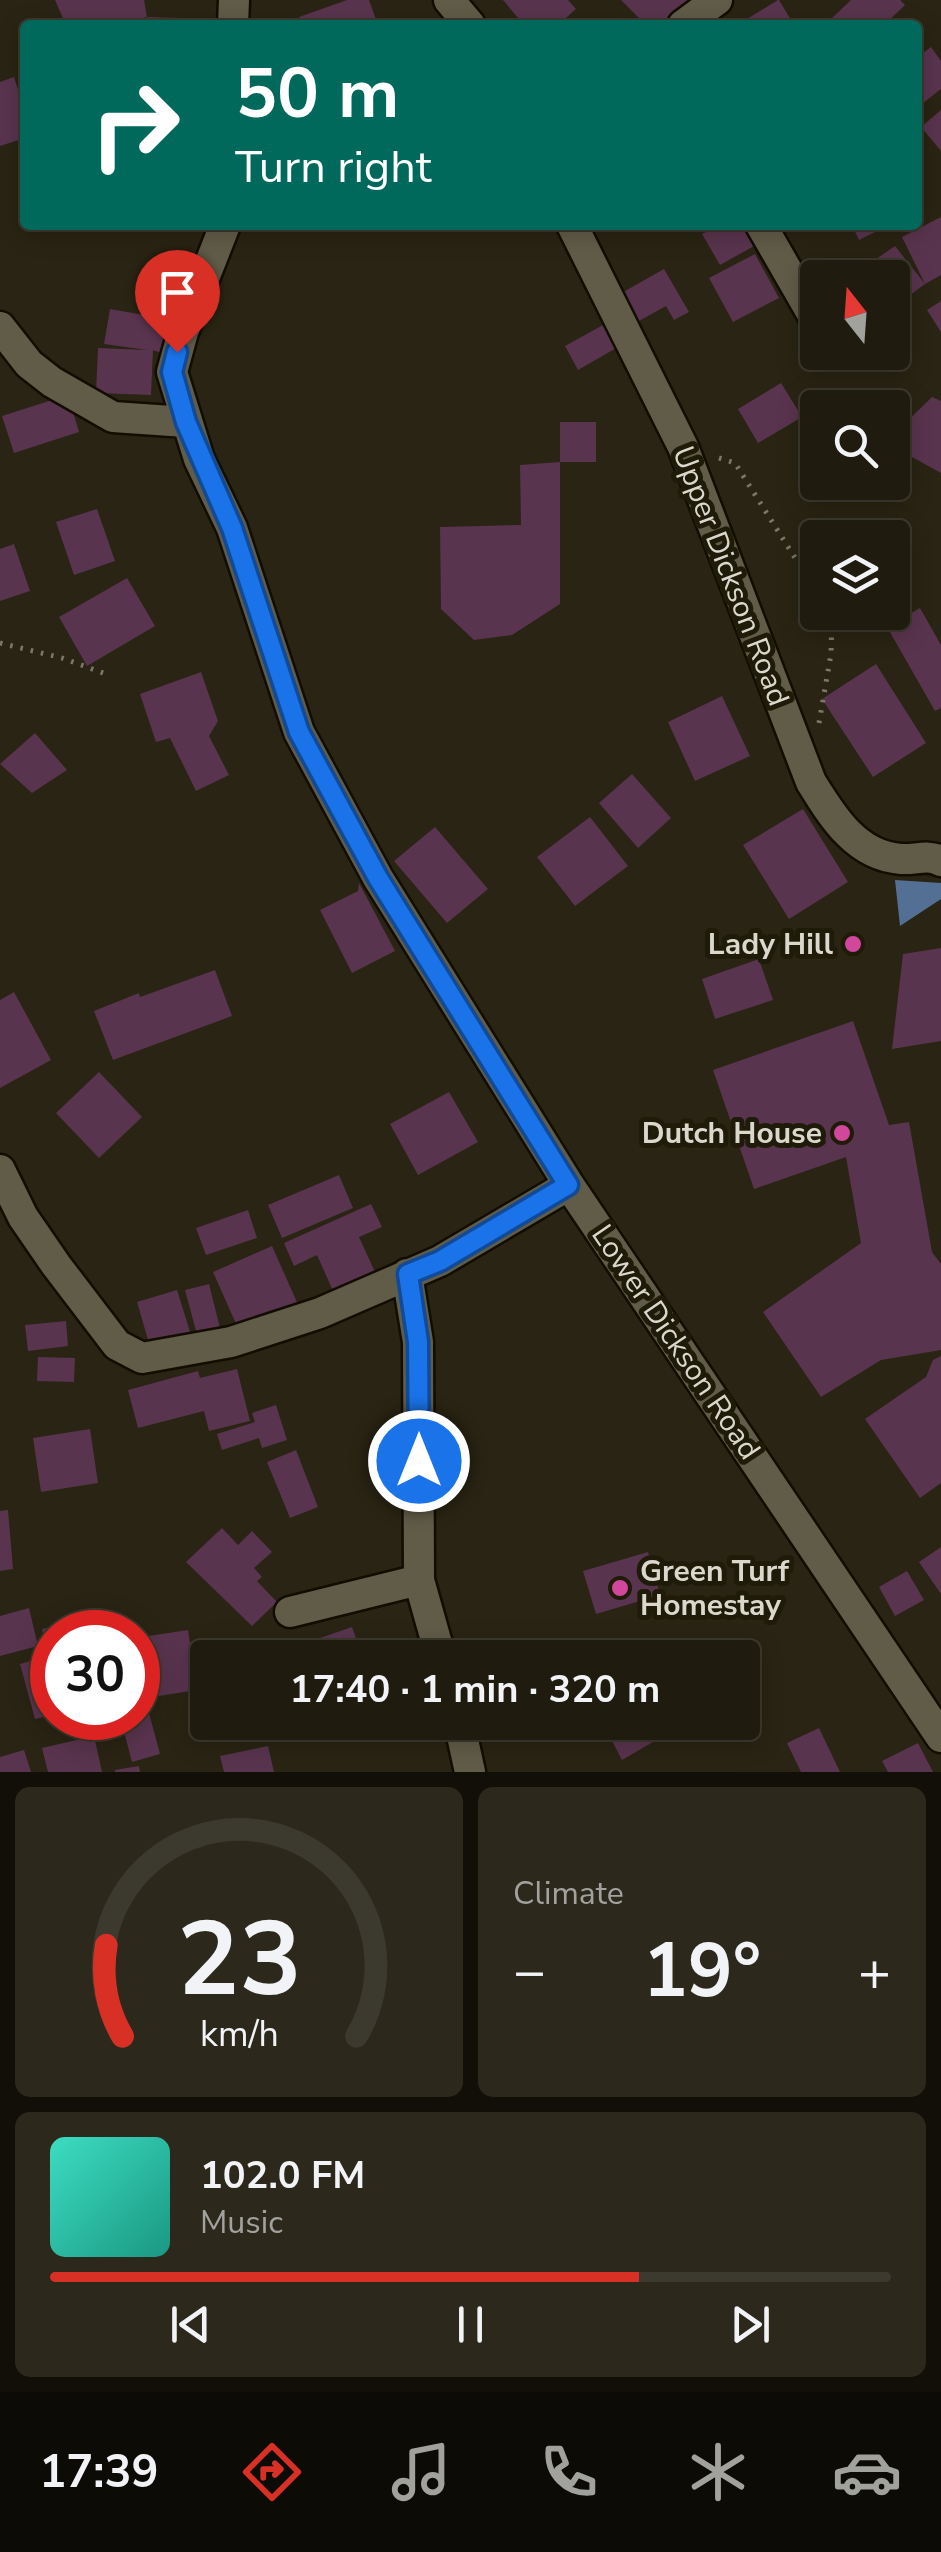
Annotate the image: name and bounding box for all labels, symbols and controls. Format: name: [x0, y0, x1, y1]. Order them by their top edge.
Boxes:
text: 50 m: [235, 46, 399, 142]
icon: right: [70, 60, 200, 190]
text: Turn right: [235, 137, 432, 198]
pin: [135, 250, 220, 353]
north arrow: [800, 260, 910, 370]
map controls: [800, 260, 910, 630]
icon: arrive: [150, 265, 205, 320]
button: search: [800, 390, 910, 500]
street label: Upper Dickson Road: [662, 441, 799, 712]
button: layers: [800, 520, 910, 630]
place label: Lady Hill: [708, 924, 833, 965]
marker: Lady Hill: [842, 933, 864, 955]
place label: Dutch House: [642, 1113, 822, 1154]
marker: Dutch House: [831, 1122, 853, 1144]
street label: Lower Dickson Road: [582, 1217, 770, 1468]
position arrow: [367, 1409, 471, 1513]
place label: Green Turf Homestay: [640, 1551, 790, 1626]
marker: Green Turf Homestay: [609, 1577, 631, 1599]
speed limit sign: 30: [30, 1610, 160, 1740]
text: 17:40 · 1 min · 320 m: [290, 1664, 660, 1715]
text: Climate: [513, 1872, 624, 1915]
text: 23: [177, 1889, 301, 2031]
text: 19°: [643, 1920, 761, 2022]
text: −: [513, 1934, 546, 2009]
text: +: [858, 1934, 891, 2009]
text: km/h: [200, 2010, 278, 2059]
text: 102.0 FM: [200, 2150, 365, 2201]
text: Music: [200, 2201, 283, 2244]
icon: previous: [163, 2297, 218, 2352]
icon: pause: [443, 2297, 498, 2352]
icon: next: [723, 2297, 778, 2352]
icon: directions: [237, 2437, 307, 2507]
icon: music: [386, 2437, 456, 2507]
icon: phone: [534, 2437, 604, 2507]
icon: climate: [683, 2437, 753, 2507]
icon: car: [832, 2437, 902, 2507]
text: 17:39: [39, 2442, 158, 2503]

